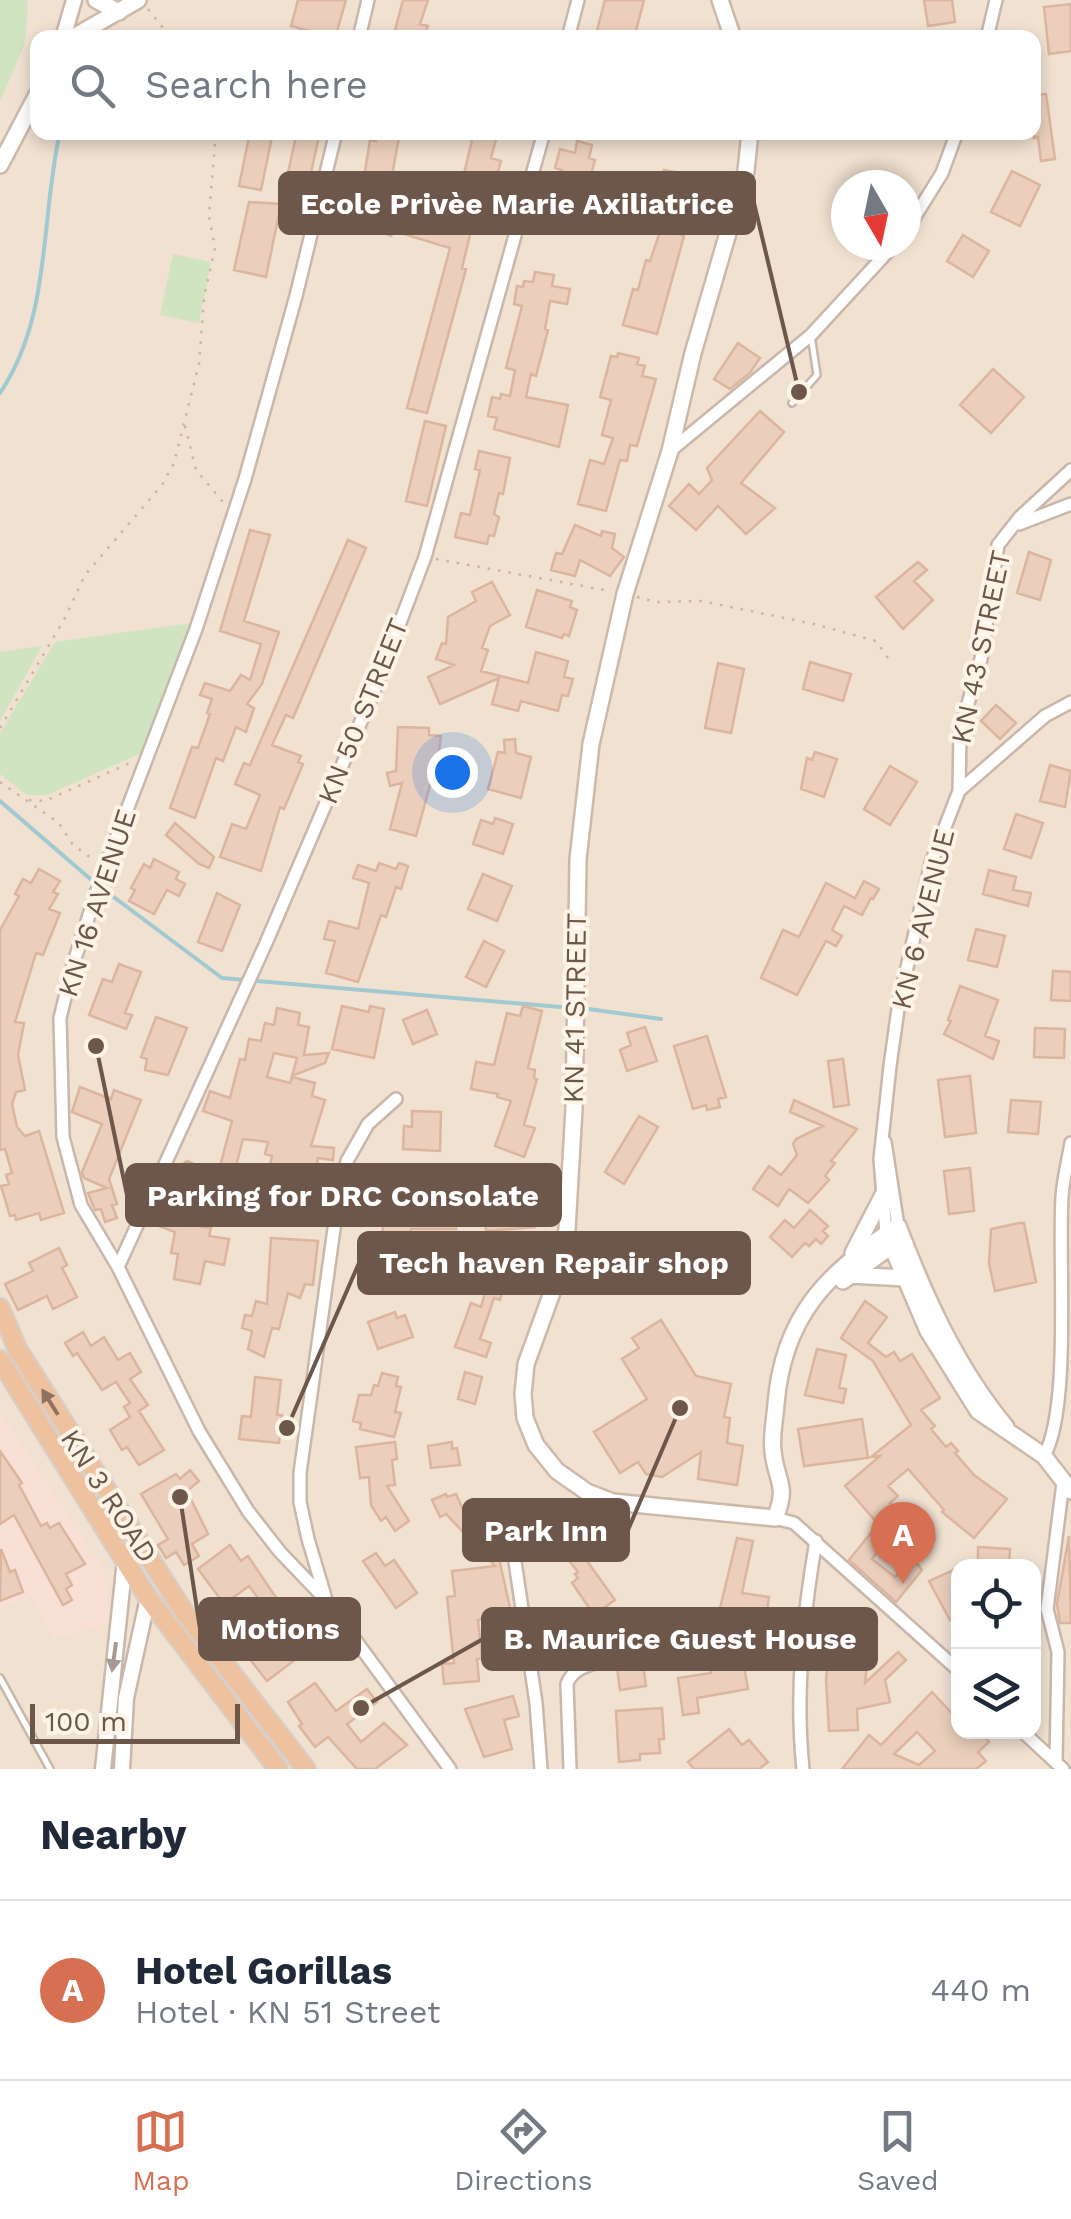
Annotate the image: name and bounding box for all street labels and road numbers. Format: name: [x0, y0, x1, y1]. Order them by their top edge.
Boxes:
street label: KN 43 STREET: [944, 547, 1018, 747]
street label: KN 50 STREET: [311, 613, 415, 809]
street label: KN 16 AVENUE: [51, 805, 143, 1001]
street label: KN 6 AVENUE: [885, 825, 961, 1013]
street label: KN 41 STREET: [557, 912, 593, 1104]
street label: KN 3 ROAD: [54, 1423, 164, 1569]

